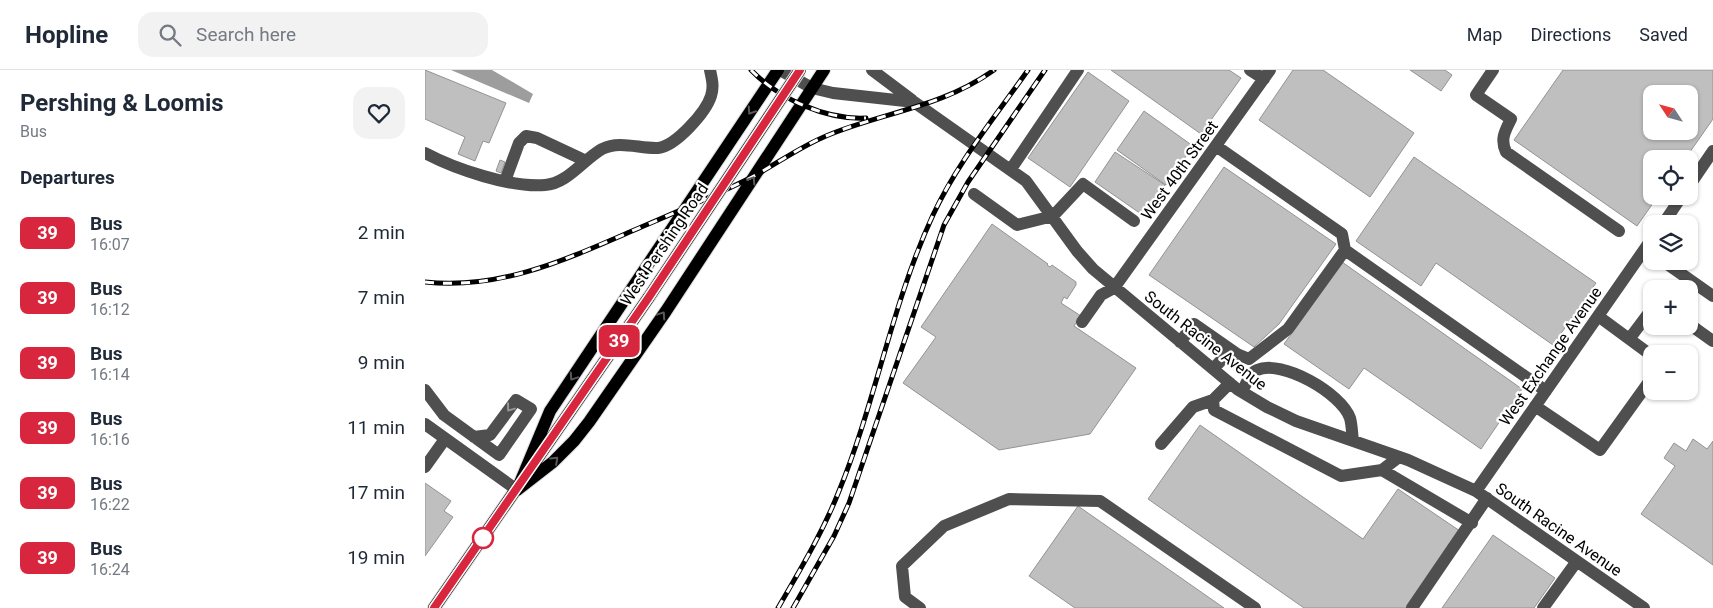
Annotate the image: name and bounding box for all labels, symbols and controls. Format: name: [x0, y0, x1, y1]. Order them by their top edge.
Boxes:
search box: [138, 12, 488, 57]
text: Hopline: [25, 21, 108, 49]
icon: search: [156, 21, 184, 49]
text: Search here: [196, 23, 296, 46]
text: Map: [1467, 24, 1502, 45]
text: Directions: [1530, 24, 1611, 45]
text: Saved: [1639, 24, 1688, 45]
north arrow: [1643, 85, 1697, 140]
map controls: [1643, 85, 1698, 400]
button: heart: [353, 87, 405, 139]
text: Pershing & Loomis: [20, 89, 224, 117]
one-way arrow: [748, 105, 758, 114]
street label: West 40th Street: [1137, 117, 1222, 224]
text: Bus: [20, 122, 47, 141]
button: locate: [1643, 150, 1698, 205]
text: Departures: [20, 166, 115, 189]
one-way arrow: [745, 176, 755, 185]
street label: West Pershing Road: [616, 180, 712, 309]
text: Bus: [90, 212, 123, 235]
button: layers: [1643, 215, 1698, 270]
text: 2 min: [358, 221, 405, 244]
text: 39: [37, 222, 58, 243]
text: 16:07: [90, 235, 130, 254]
text: Bus: [90, 277, 123, 300]
button: +: [1643, 280, 1698, 335]
street label: West Exchange Avenue: [1495, 283, 1606, 429]
text: 7 min: [358, 286, 405, 309]
text: 39: [37, 287, 58, 308]
street label: South Racine Avenue: [1141, 287, 1271, 394]
text: 16:12: [90, 300, 130, 319]
one-way arrow: [656, 312, 665, 321]
line badge: 39: [597, 325, 641, 357]
text: 39: [609, 330, 629, 351]
text: Bus: [90, 342, 123, 365]
button: −: [1643, 345, 1698, 400]
text: 9 min: [358, 351, 405, 374]
text: 39: [37, 352, 58, 373]
text: 16:14: [90, 365, 130, 384]
one-way arrow: [570, 371, 580, 380]
one-way arrow: [507, 402, 515, 411]
text: Bus: [90, 407, 123, 430]
text: 11 min: [347, 416, 405, 439]
text: 39: [37, 417, 58, 438]
text: 16:16: [90, 430, 130, 449]
one-way arrow: [550, 456, 559, 465]
text: Bus: [90, 472, 123, 495]
street label: South Racine Avenue: [1492, 479, 1626, 580]
text: 17 min: [347, 481, 405, 504]
text: 39: [37, 482, 58, 503]
text: 16:22: [90, 495, 130, 514]
unlabelled marker: [472, 527, 494, 549]
text: Bus: [90, 537, 123, 560]
text: 19 min: [347, 546, 405, 569]
text: 39: [37, 547, 58, 568]
text: 16:24: [90, 560, 130, 579]

